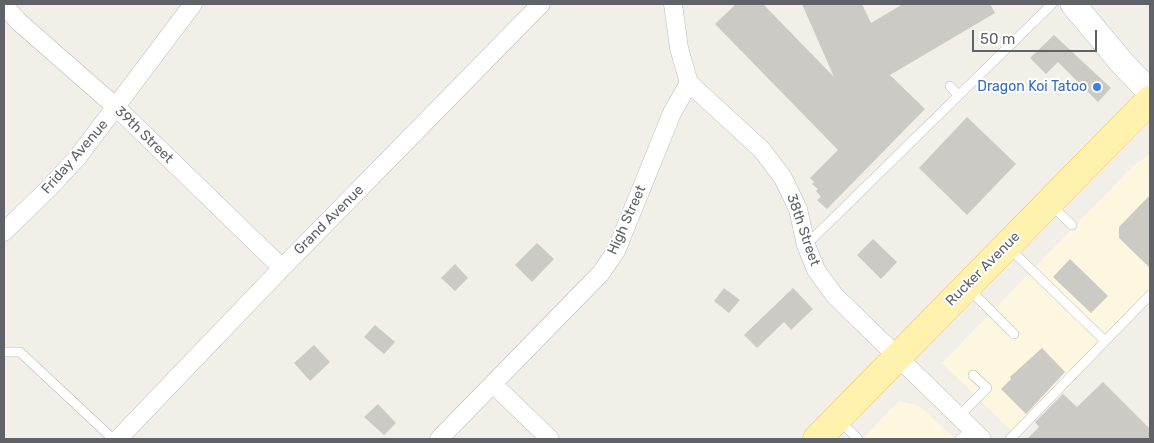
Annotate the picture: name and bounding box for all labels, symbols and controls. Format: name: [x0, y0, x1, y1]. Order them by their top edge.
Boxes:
scale bar: [974, 20, 1099, 52]
text: 50 m: [980, 30, 1015, 48]
place label: Dragon Koi Tatoo: [977, 79, 1087, 95]
marker: Dragon Koi Tatoo: [1091, 81, 1103, 93]
street label: 39th Street: [111, 103, 177, 167]
street label: Friday Avenue: [38, 116, 112, 198]
street label: Grand Avenue: [291, 182, 367, 258]
street label: High Street: [604, 183, 650, 257]
street label: 38th Street: [783, 192, 823, 268]
street label: Rucker Avenue: [942, 228, 1024, 310]

